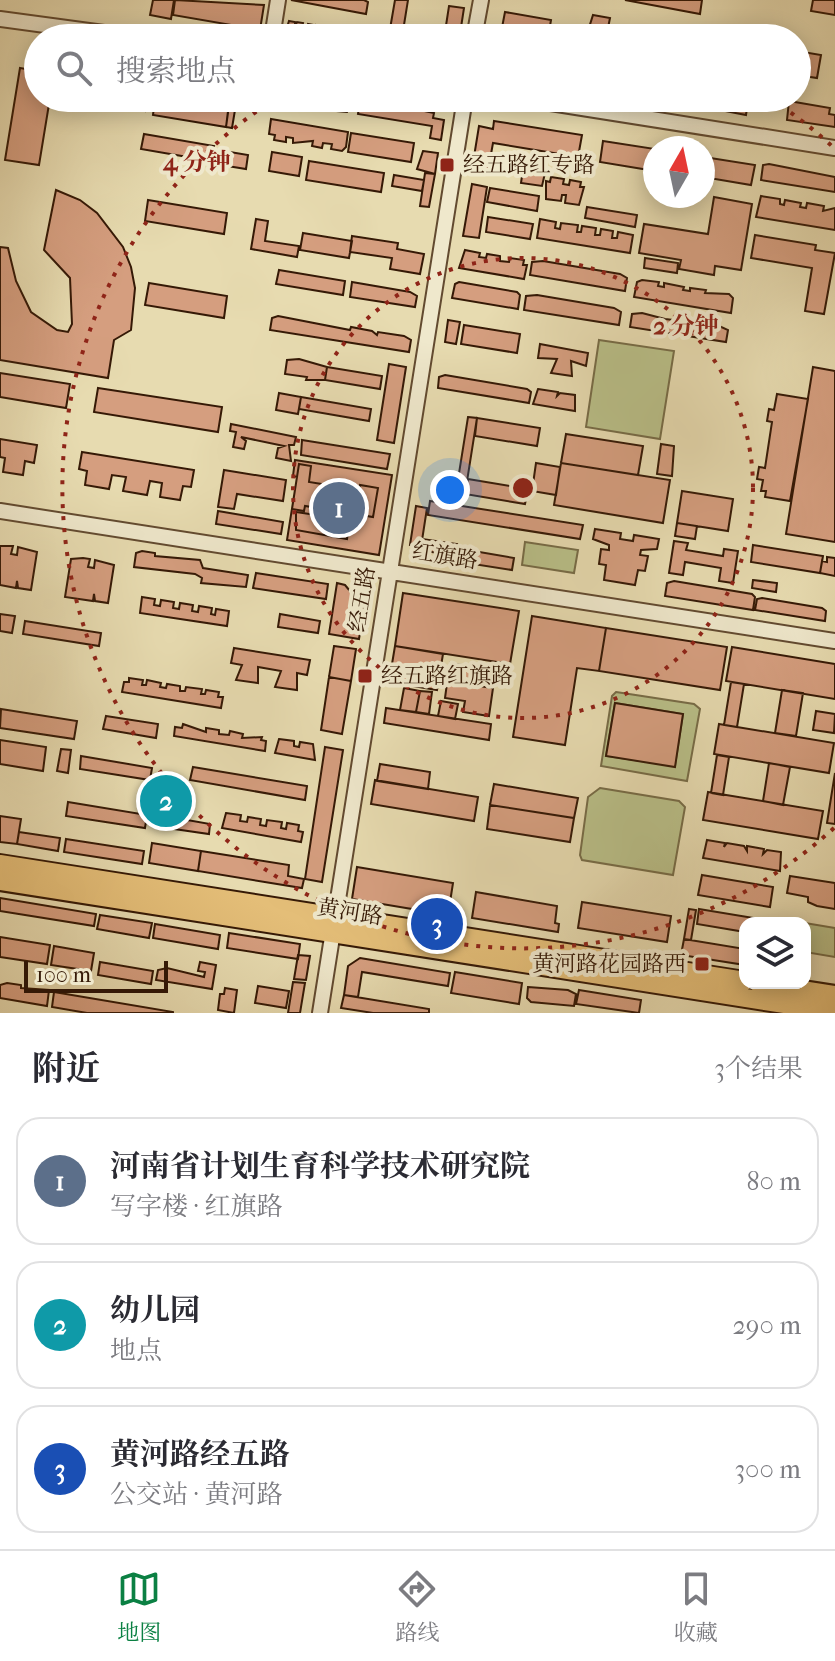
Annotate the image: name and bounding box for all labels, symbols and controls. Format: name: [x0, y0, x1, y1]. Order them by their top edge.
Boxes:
search box: [24, 24, 811, 112]
icon: search: [52, 46, 96, 90]
text: 搜索地点: [116, 54, 236, 89]
north arrow: [643, 136, 715, 208]
text: 4 分钟: [162, 148, 231, 177]
place label: 经五路红专路: [463, 152, 595, 178]
marker: 经五路红专路: [438, 156, 456, 174]
text: 2 分钟: [653, 312, 719, 340]
your location: [430, 470, 470, 510]
centre of rings: [509, 474, 537, 502]
pin: 1: [313, 478, 365, 538]
street label: 红旗路: [410, 538, 480, 574]
street label: 经五路: [344, 564, 380, 634]
place label: 经五路红旗路: [381, 663, 513, 689]
marker: 经五路红旗路: [356, 667, 374, 685]
pin: 2: [140, 771, 192, 831]
street label: 黄河路: [315, 894, 385, 930]
pin: 3: [411, 894, 463, 954]
map controls: [739, 917, 811, 989]
button: layers: [739, 917, 811, 989]
place label: 黄河路花园路西: [532, 951, 686, 977]
marker: 黄河路花园路西: [693, 955, 711, 973]
scale bar: [24, 957, 168, 993]
text: 100 m: [36, 962, 91, 988]
text: 附近: [32, 1049, 100, 1089]
text: 3个结果: [714, 1053, 803, 1084]
text: 河南省计划生育科学技术研究院: [110, 1149, 530, 1184]
text: 1: [55, 1166, 65, 1197]
text: 80 m: [746, 1166, 801, 1197]
text: 写字楼 · 红旗路: [110, 1191, 282, 1222]
text: 幼儿园: [110, 1293, 200, 1328]
text: 2: [53, 1310, 67, 1341]
text: 290 m: [732, 1310, 801, 1341]
text: 地点: [110, 1335, 162, 1366]
text: 黄河路经五路: [110, 1437, 290, 1472]
text: 3: [55, 1454, 65, 1485]
text: 300 m: [734, 1454, 801, 1485]
text: 公交站 · 黄河路: [110, 1479, 282, 1510]
tab: 地图: [117, 1567, 161, 1646]
tab: 路线: [395, 1567, 440, 1646]
tab: 收藏: [674, 1567, 718, 1646]

